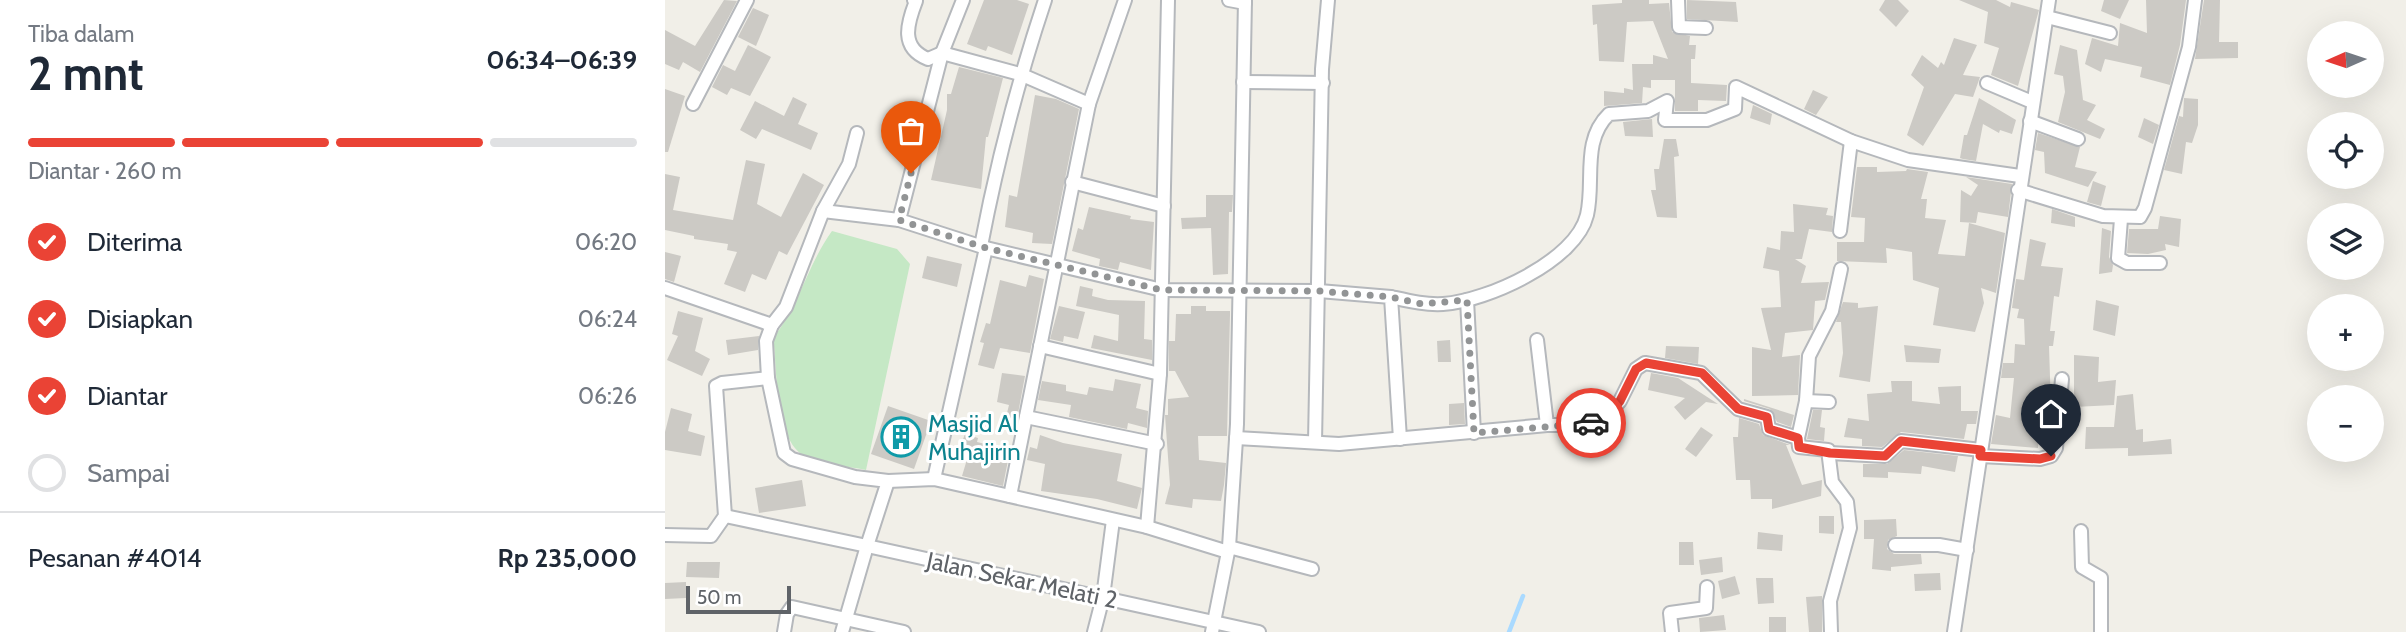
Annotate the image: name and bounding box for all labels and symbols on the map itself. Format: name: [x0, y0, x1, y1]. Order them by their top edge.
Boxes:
north arrow: [2307, 21, 2383, 98]
pin: [881, 101, 941, 173]
pin: [2021, 384, 2081, 456]
courier: [1556, 388, 1626, 458]
place label: Masjid Al Muhajirin: [928, 409, 1021, 466]
building icon: Masjid Al Muhajirin: [880, 416, 922, 458]
street label: Jalan Sekar Melati 2: [923, 545, 1120, 614]
scale bar: [686, 583, 791, 615]

